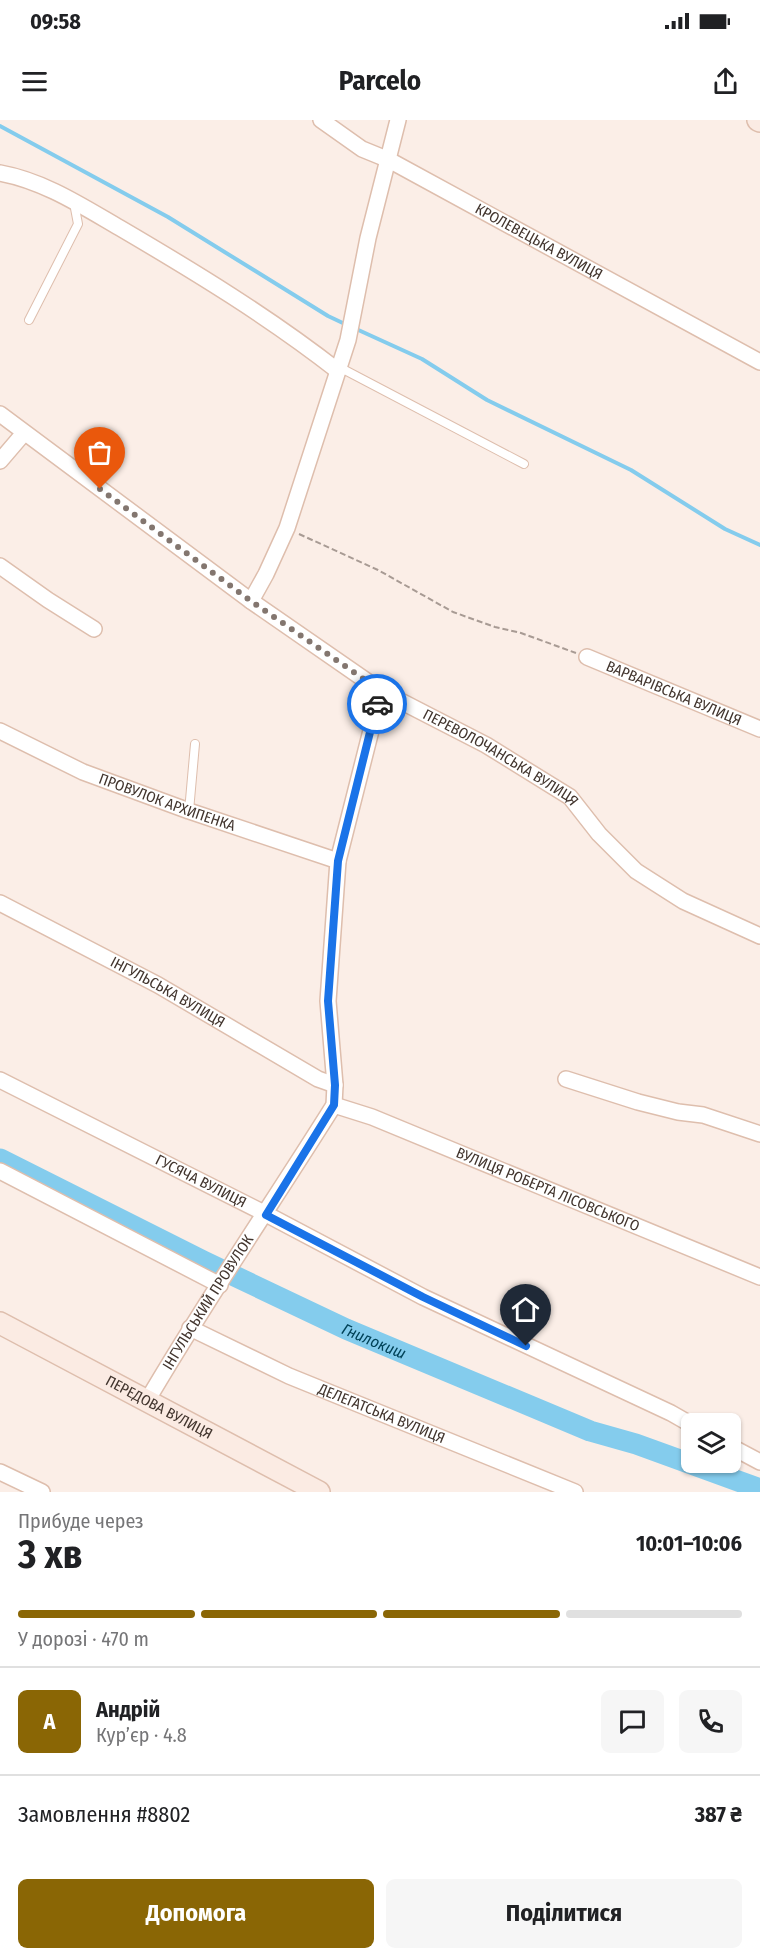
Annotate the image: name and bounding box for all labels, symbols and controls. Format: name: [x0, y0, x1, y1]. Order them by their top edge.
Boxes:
text: 09:58: [30, 8, 81, 35]
icon: menu: [18, 65, 51, 98]
text: Parcelo: [339, 65, 421, 97]
icon: share: [709, 65, 742, 98]
street label: КРОЛЕВЕЦЬКА ВУЛИЦЯ: [472, 200, 606, 284]
pin: [74, 427, 125, 489]
icon: bag: [83, 436, 116, 469]
street label: ВАРВАРІВСЬКА ВУЛИЦЯ: [603, 657, 744, 729]
courier: [347, 674, 407, 734]
icon: car: [361, 688, 394, 721]
street label: ПЕРЕВОЛОЧАНСЬКА ВУЛИЦЯ: [420, 705, 582, 809]
street label: ПРОВУЛОК АРХИПЕНКА: [96, 770, 238, 835]
street label: ІНГУЛЬСЬКА ВУЛИЦЯ: [107, 953, 228, 1031]
street label: ВУЛИЦЯ РОБЕРТА ЛІСОВСЬКОГО: [453, 1144, 642, 1235]
street label: ГУСЯЧА ВУЛИЦЯ: [152, 1151, 249, 1212]
street label: ІНГУЛЬСЬКИЙ ПРОВУЛОК: [159, 1231, 257, 1373]
pin: [500, 1284, 551, 1346]
icon: home: [509, 1293, 542, 1326]
water label: Гнилокиш: [339, 1319, 409, 1363]
street label: ПЕРЕДОВА ВУЛИЦЯ: [103, 1372, 216, 1443]
street label: ДЕЛЕГАТСЬКА ВУЛИЦЯ: [315, 1379, 448, 1447]
map controls: [681, 1413, 741, 1473]
button: layers: [681, 1413, 741, 1473]
text: Прибуде через: [18, 1509, 144, 1533]
text: 10:01–10:06: [636, 1530, 742, 1557]
text: 3 хв: [18, 1532, 83, 1578]
text: У дорозі · 470 m: [18, 1627, 149, 1651]
button: chat: [601, 1690, 664, 1753]
button: phone: [679, 1690, 742, 1753]
text: Андрій: [96, 1696, 160, 1723]
text: А: [44, 1708, 55, 1735]
text: Кур’єр · 4.8: [96, 1723, 187, 1747]
text: Замовлення #8802: [18, 1801, 190, 1828]
text: 387 ₴: [695, 1801, 742, 1828]
button: Допомога: [18, 1879, 374, 1948]
button: Поділитися: [386, 1879, 742, 1948]

